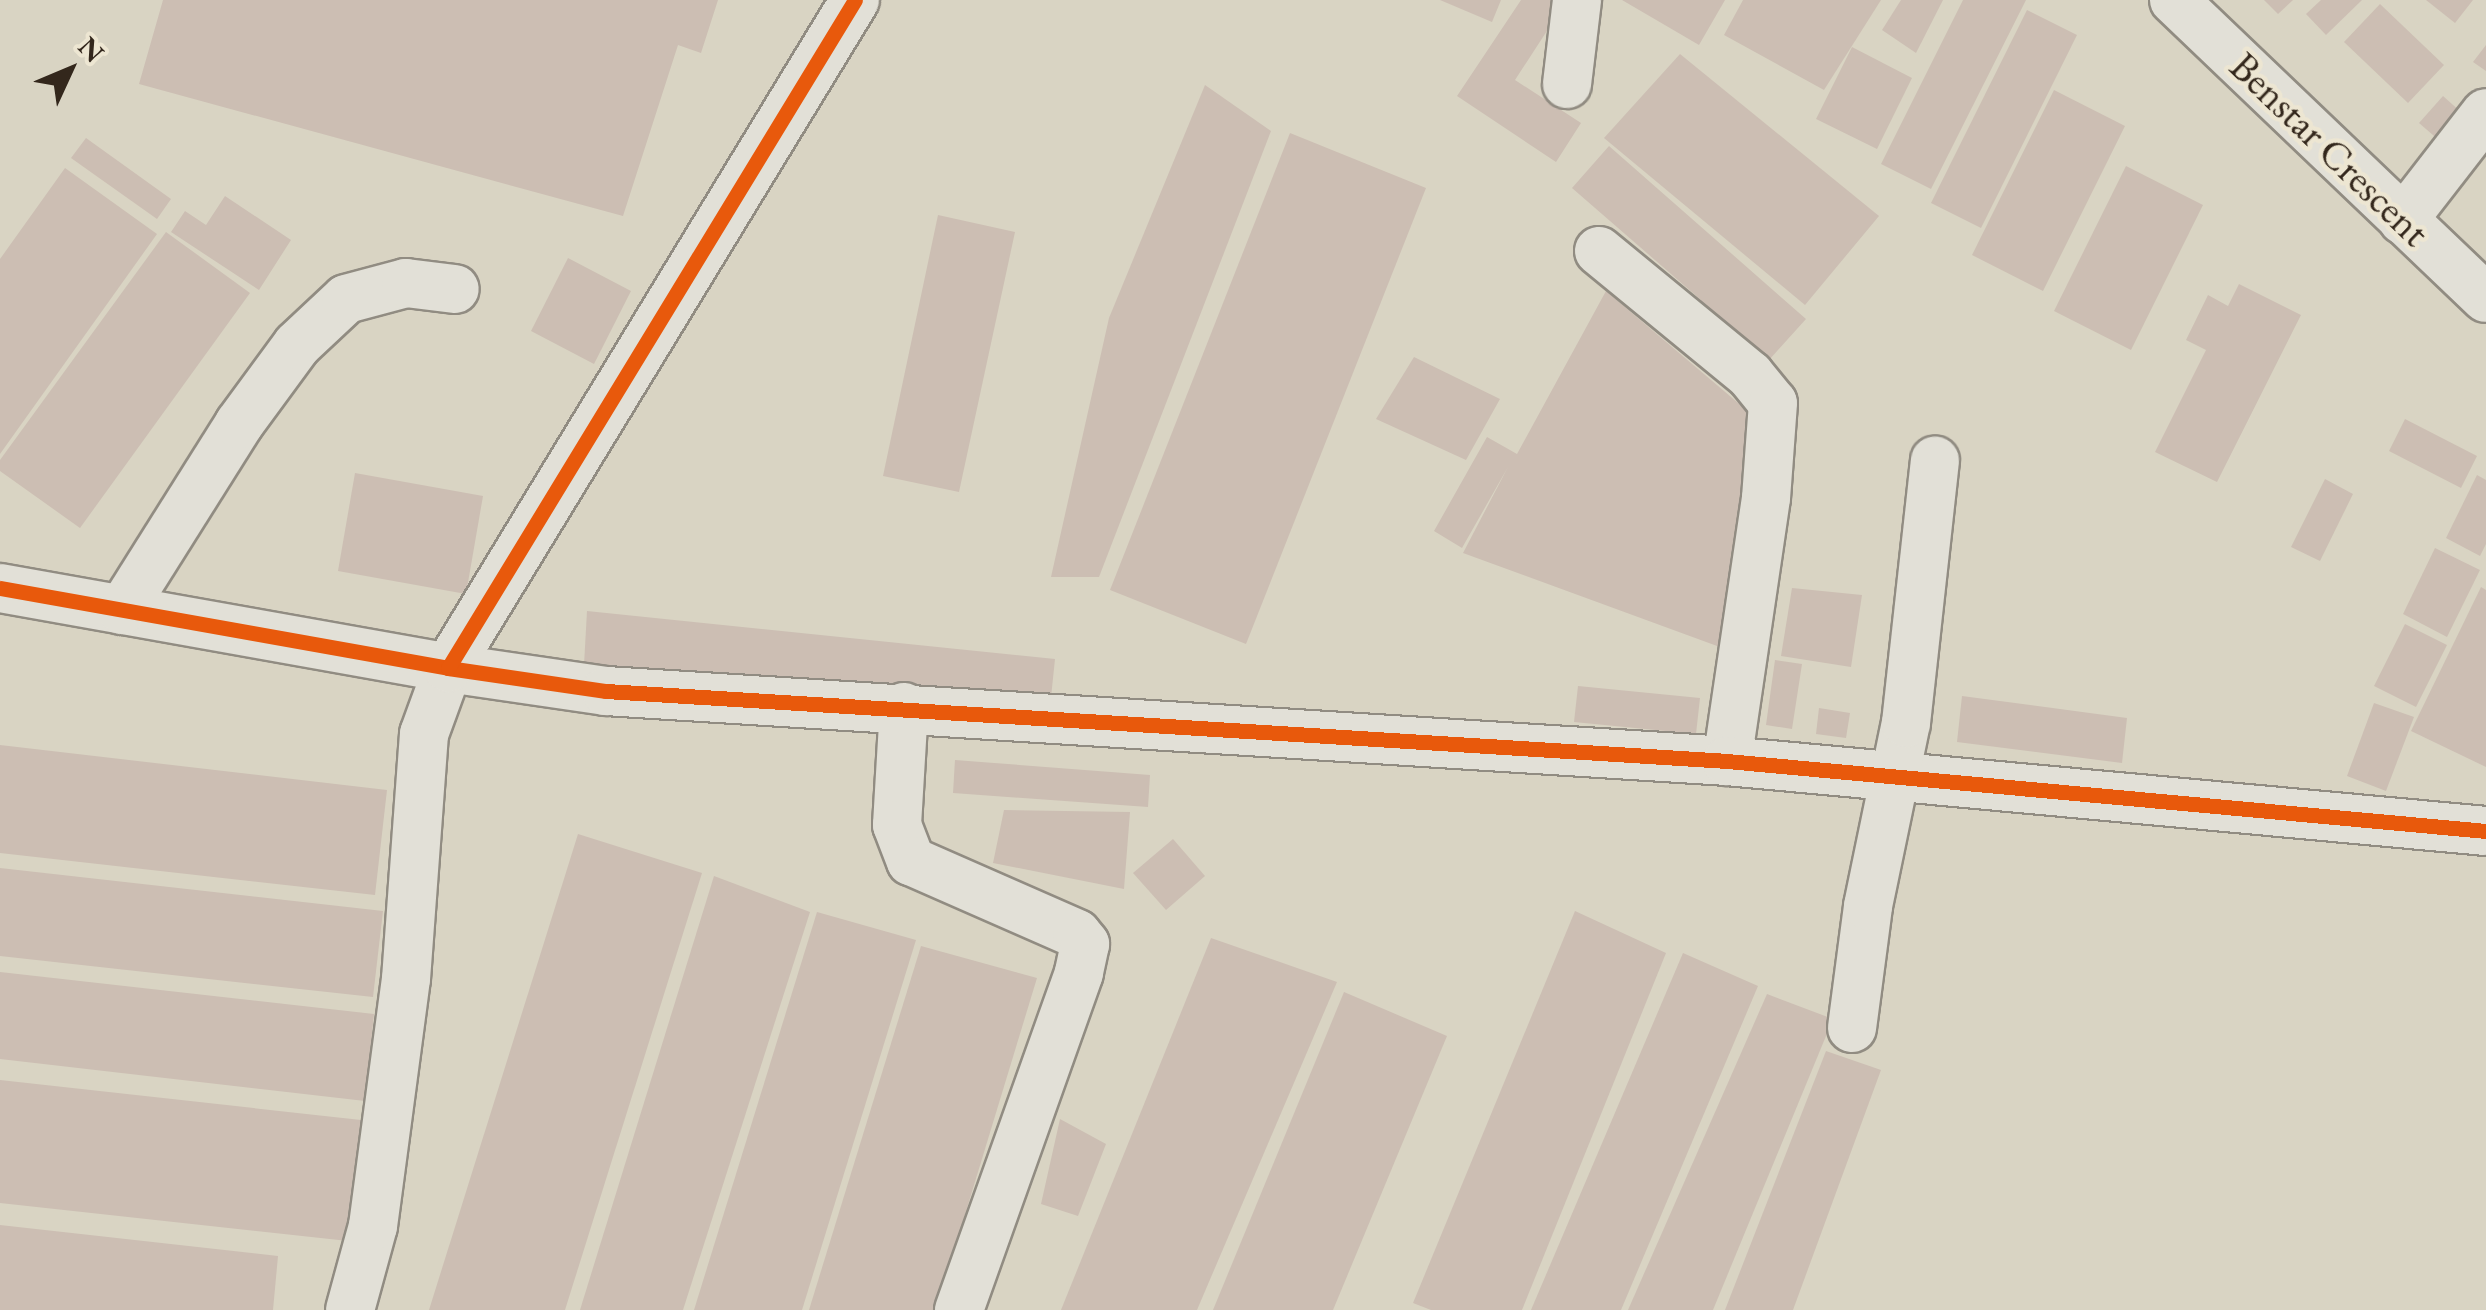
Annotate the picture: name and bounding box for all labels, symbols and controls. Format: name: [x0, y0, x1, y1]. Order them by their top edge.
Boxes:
north arrow: [20, 20, 120, 120]
text: N: [71, 29, 112, 70]
street label: Benstar Crescent: [2221, 42, 2439, 256]

